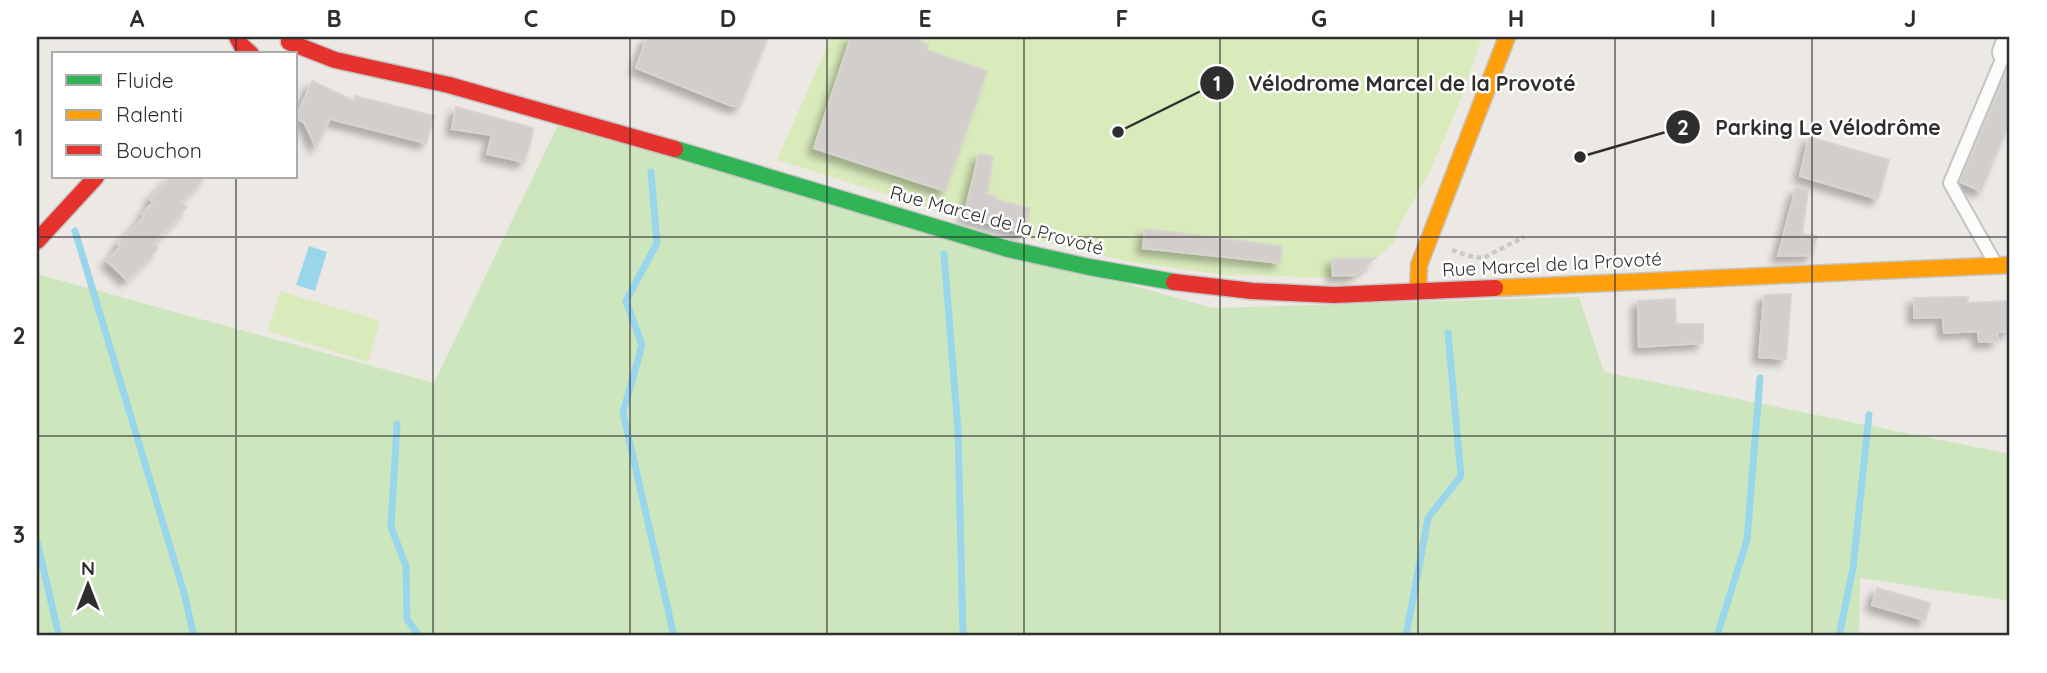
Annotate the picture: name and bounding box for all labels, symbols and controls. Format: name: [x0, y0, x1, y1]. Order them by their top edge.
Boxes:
text: A: [130, 4, 145, 33]
text: B: [326, 4, 342, 33]
text: C: [524, 4, 538, 33]
text: D: [720, 4, 736, 33]
text: E: [918, 4, 932, 33]
text: F: [1116, 4, 1128, 33]
text: G: [1311, 4, 1327, 33]
text: H: [1508, 4, 1524, 33]
text: I: [1710, 4, 1716, 33]
text: J: [1904, 4, 1916, 33]
legend: [52, 52, 298, 178]
callout: Vélodrome Marcel de la Provoté: [1200, 62, 1590, 104]
text: Fluide: [116, 67, 174, 93]
text: 1: [1213, 70, 1221, 96]
text: Vélodrome Marcel de la Provoté: [1248, 70, 1576, 96]
text: Ralenti: [116, 101, 183, 127]
callout: Parking Le Vélodrôme: [1666, 106, 1954, 148]
text: 2: [1677, 114, 1689, 140]
text: Parking Le Vélodrôme: [1715, 114, 1941, 140]
text: 1: [15, 123, 23, 152]
text: Bouchon: [116, 137, 202, 163]
street label: Rue Marcel de la Provoté: [888, 180, 1106, 260]
street label: Rue Marcel de la Provoté: [1441, 246, 1663, 282]
text: 2: [12, 321, 26, 350]
text: 3: [13, 520, 25, 549]
north arrow: [52, 550, 122, 620]
text: N: [81, 556, 95, 580]

